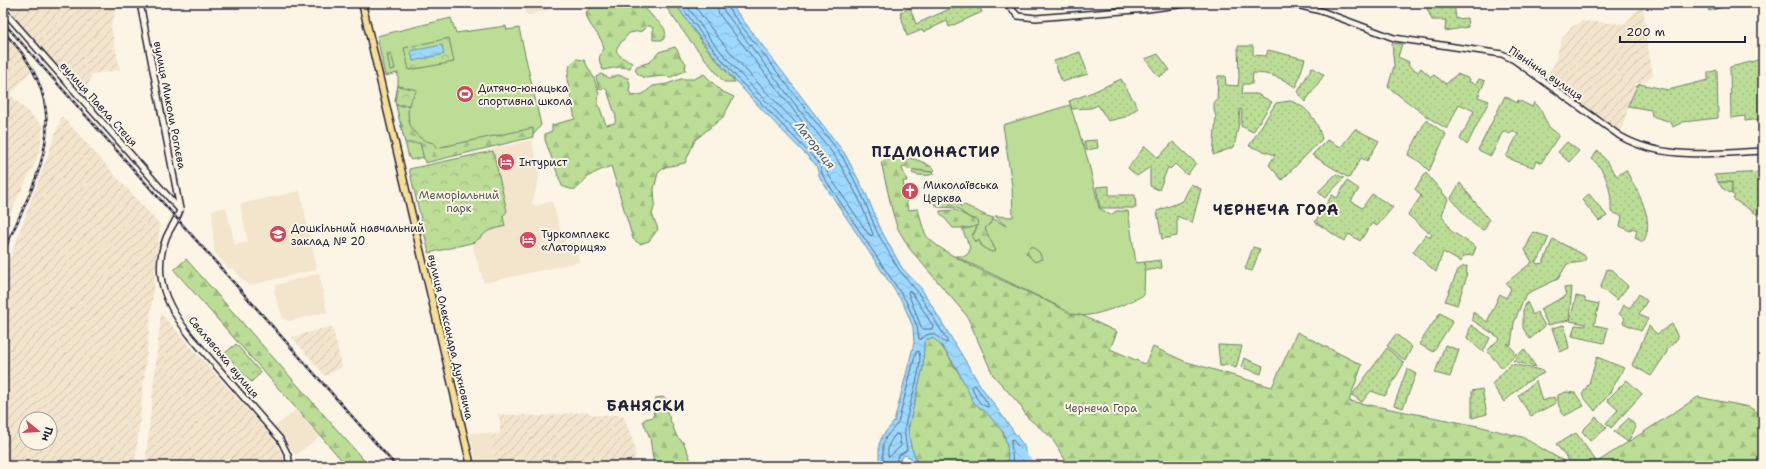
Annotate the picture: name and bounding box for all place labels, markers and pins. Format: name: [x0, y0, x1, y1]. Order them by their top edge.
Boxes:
place label: Дитячо-юнацька спортивна школа: [478, 81, 573, 109]
sports icon: Дитячо-юнацька спортивна школа: [455, 84, 475, 104]
hotel icon: Інтурист: [496, 152, 516, 172]
place label: Інтурист: [519, 155, 568, 170]
place label: Миколаївська Церква: [923, 178, 998, 206]
church icon: Миколаївська Церква: [900, 181, 920, 201]
place label: Дошкільний навчальний заклад № 20: [291, 221, 425, 249]
school or university icon: Дошкільний навчальний заклад № 20: [268, 224, 288, 244]
place label: Туркомплекс «Латориця»: [541, 227, 610, 255]
hotel icon: Туркомплекс «Латориця»: [518, 230, 538, 250]

